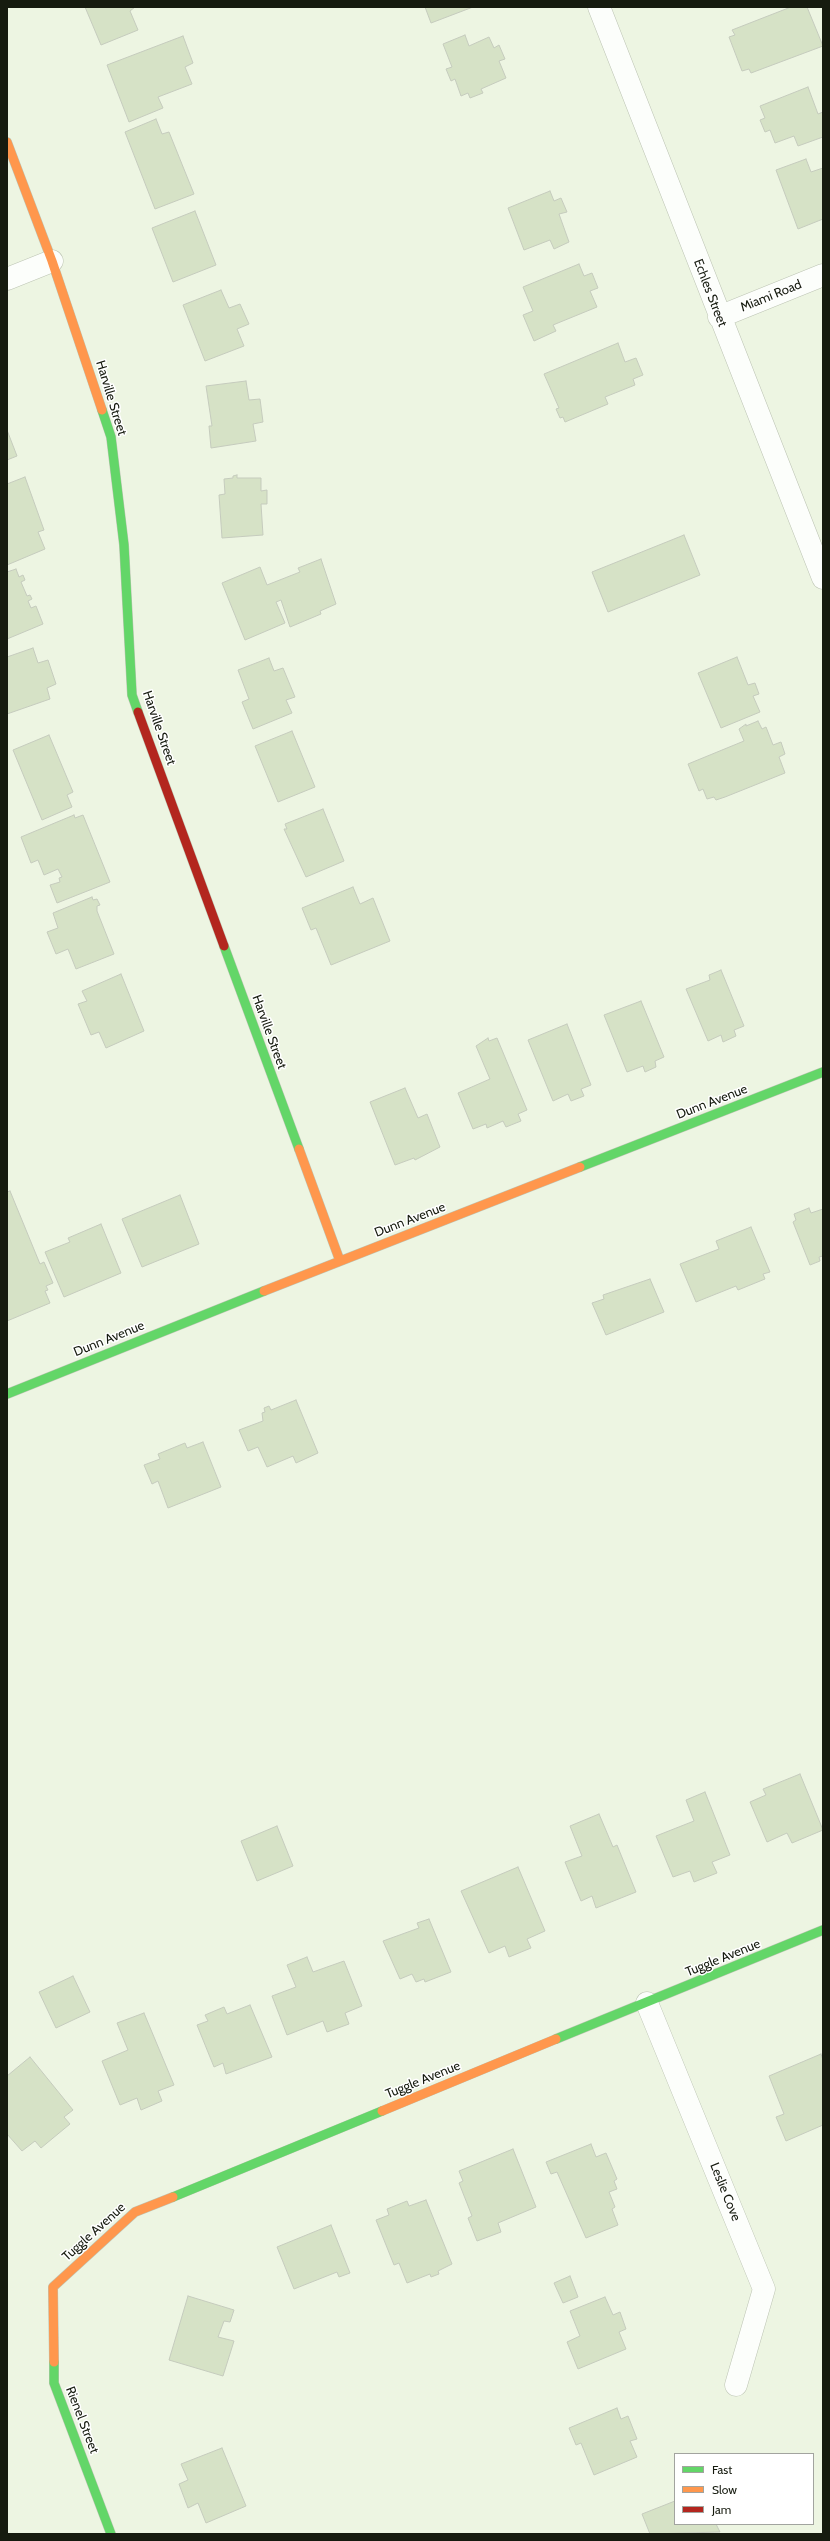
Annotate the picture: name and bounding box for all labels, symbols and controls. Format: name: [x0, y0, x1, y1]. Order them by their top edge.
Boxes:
street label: Echles Street: [690, 257, 730, 329]
street label: Miami Road: [738, 277, 804, 315]
street label: Harville Street: [92, 359, 130, 437]
street label: Harville Street: [139, 689, 179, 767]
street label: Harville Street: [248, 993, 290, 1071]
street label: Dunn Avenue: [674, 1081, 750, 1123]
street label: Dunn Avenue: [372, 1199, 448, 1241]
street label: Dunn Avenue: [71, 1318, 147, 1360]
street label: Tuggle Avenue: [683, 1936, 763, 1980]
street label: Tuggle Avenue: [383, 2058, 463, 2102]
street label: Leslie Cove: [706, 2161, 744, 2223]
street label: Tuggle Avenue: [59, 2200, 129, 2264]
street label: Rienel Street: [62, 2384, 102, 2456]
legend: [674, 2453, 814, 2525]
text: Fast: [712, 2462, 732, 2477]
text: Slow: [712, 2482, 737, 2497]
text: Jam: [712, 2502, 731, 2517]

